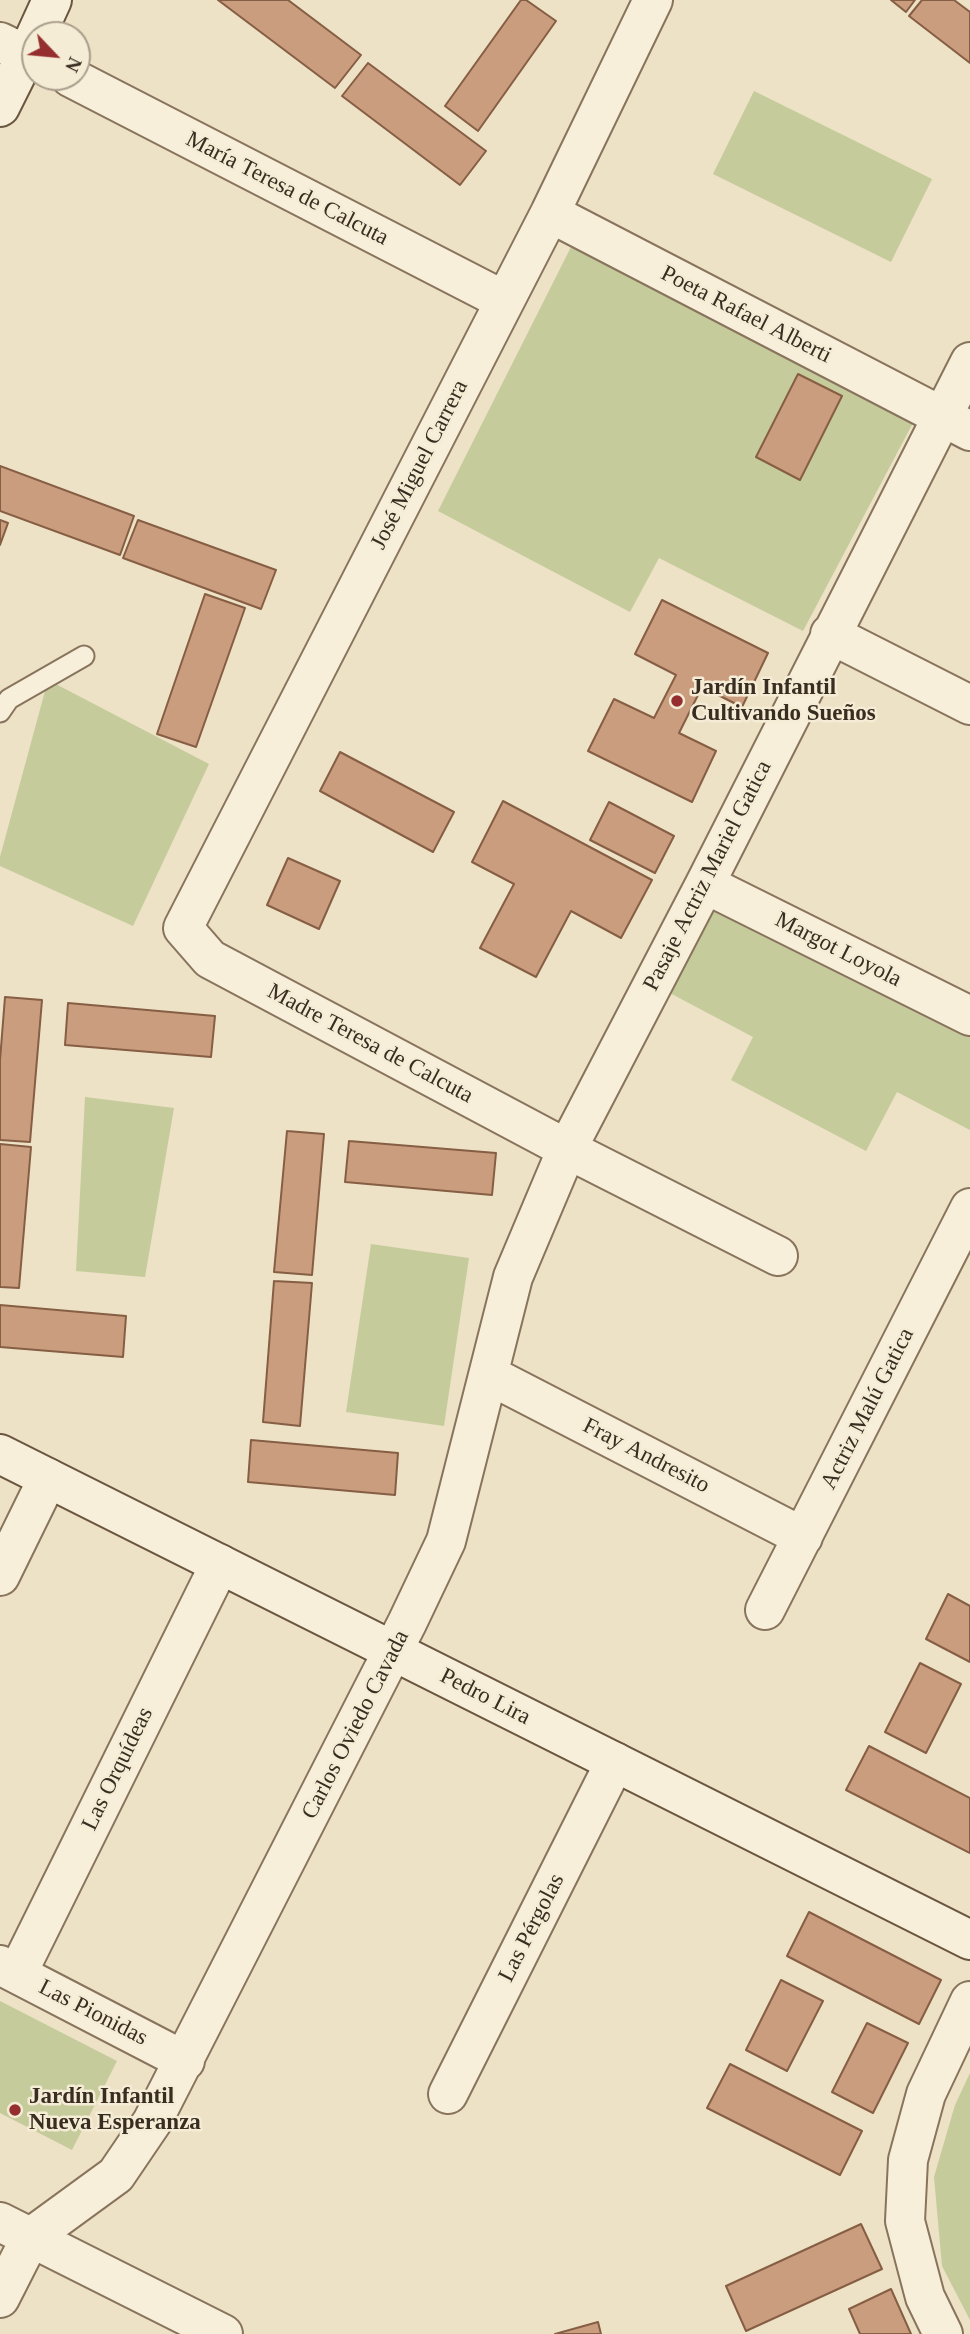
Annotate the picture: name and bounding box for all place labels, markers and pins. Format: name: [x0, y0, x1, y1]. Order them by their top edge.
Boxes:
place label: Jardín Infantil Cultivando Sueños: [691, 674, 876, 728]
marker: Jardín Infantil Cultivando Sueños: [669, 693, 685, 709]
place label: Jardín Infantil Nueva Esperanza: [29, 2083, 201, 2137]
marker: Jardín Infantil Nueva Esperanza: [7, 2102, 23, 2118]

